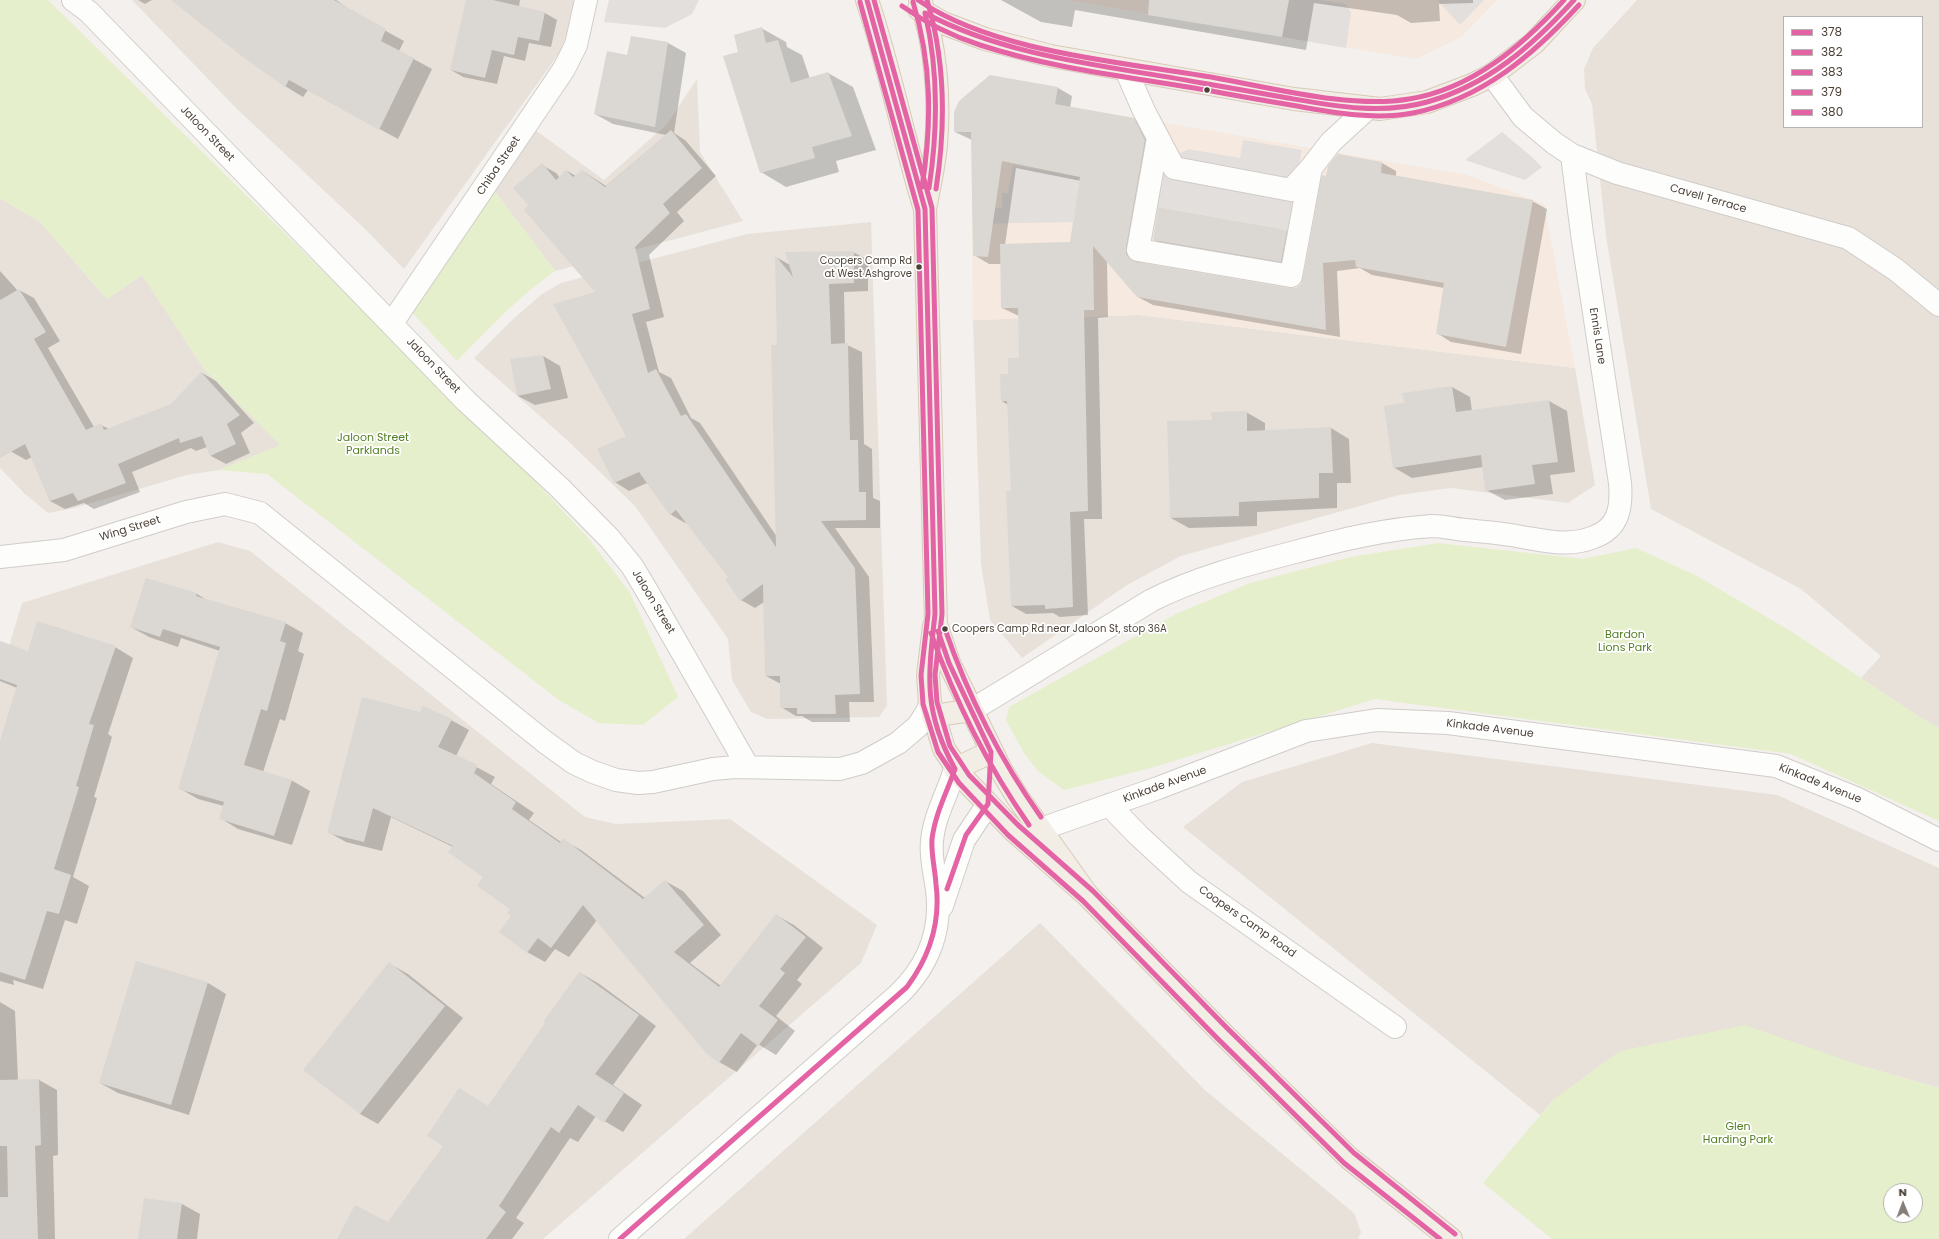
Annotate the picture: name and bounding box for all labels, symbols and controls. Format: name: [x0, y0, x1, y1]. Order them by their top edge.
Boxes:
legend: [1783, 16, 1923, 128]
text: 378: [1821, 23, 1842, 40]
text: 382: [1821, 43, 1843, 60]
text: 383: [1821, 63, 1843, 80]
text: 379: [1821, 83, 1842, 100]
unlabelled marker: [1202, 85, 1212, 95]
street label: Jaloon Street: [177, 103, 237, 165]
text: 380: [1821, 103, 1843, 120]
street label: Chiba Street: [474, 134, 524, 198]
street label: Cavell Terrace: [1668, 182, 1748, 216]
place label: Coopers Camp Rd at West Ashgrove: [820, 255, 912, 278]
marker: Coopers Camp Rd at West Ashgrove: [914, 262, 924, 272]
street label: Ennis Lane: [1586, 307, 1608, 365]
street label: Jaloon Street: [403, 335, 463, 397]
park label: Jaloon Street Parklands: [337, 431, 409, 457]
street label: Wing Street: [98, 513, 162, 545]
street label: Jaloon Street: [629, 568, 677, 636]
place label: Coopers Camp Rd near Jaloon St, stop 36A: [952, 623, 1167, 635]
marker: Coopers Camp Rd near Jaloon St, stop 36A: [940, 624, 950, 634]
park label: Bardon Lions Park: [1598, 628, 1652, 654]
street label: Kinkade Avenue: [1446, 717, 1534, 741]
street label: Kinkade Avenue: [1777, 761, 1863, 807]
street label: Kinkade Avenue: [1121, 764, 1209, 806]
street label: Coopers Camp Road: [1196, 883, 1298, 961]
park label: Glen Harding Park: [1703, 1120, 1773, 1146]
north arrow: [1883, 1183, 1923, 1223]
text: N: [1899, 1184, 1907, 1200]

